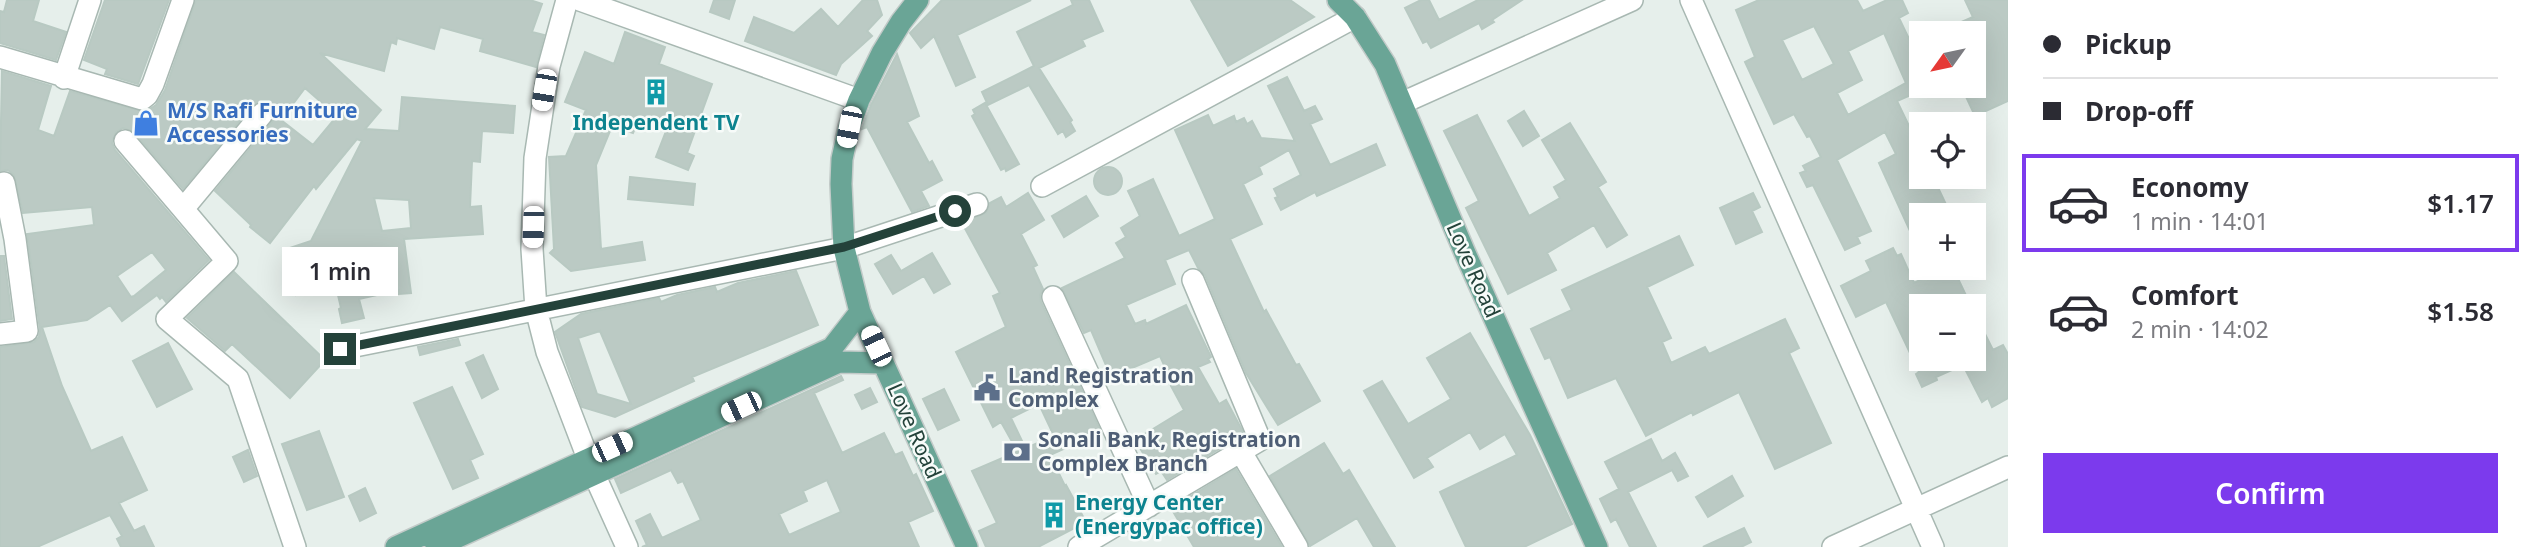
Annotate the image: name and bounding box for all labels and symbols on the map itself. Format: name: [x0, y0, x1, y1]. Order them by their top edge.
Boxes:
north arrow: [1909, 21, 1986, 98]
car: [531, 67, 558, 113]
building icon: Independent TV: [641, 77, 671, 107]
place label: M/S Rafi Furniture Accessories: [167, 96, 358, 148]
car: [835, 104, 864, 150]
shop icon: M/S Rafi Furniture Accessories: [131, 108, 161, 138]
place label: Independent TV: [573, 108, 740, 136]
route start: [939, 195, 971, 227]
car: [522, 206, 545, 248]
street label: Love Road: [1440, 217, 1507, 322]
callout: 1 min: [282, 247, 398, 296]
car: [858, 323, 895, 369]
route end: [324, 333, 356, 365]
place label: Land Registration Complex: [1008, 361, 1194, 413]
public building icon: Land Registration Complex: [972, 373, 1002, 403]
street label: Love Road: [881, 378, 948, 483]
car: [718, 389, 765, 425]
place label: Sonali Bank, Registration Complex Branch: [1038, 425, 1301, 477]
car: [589, 429, 636, 465]
bank icon: Sonali Bank, Registration Complex Branch: [1002, 437, 1032, 467]
place label: Energy Center (Energypac office): [1075, 488, 1263, 540]
building icon: Energy Center (Energypac office): [1039, 500, 1069, 530]

